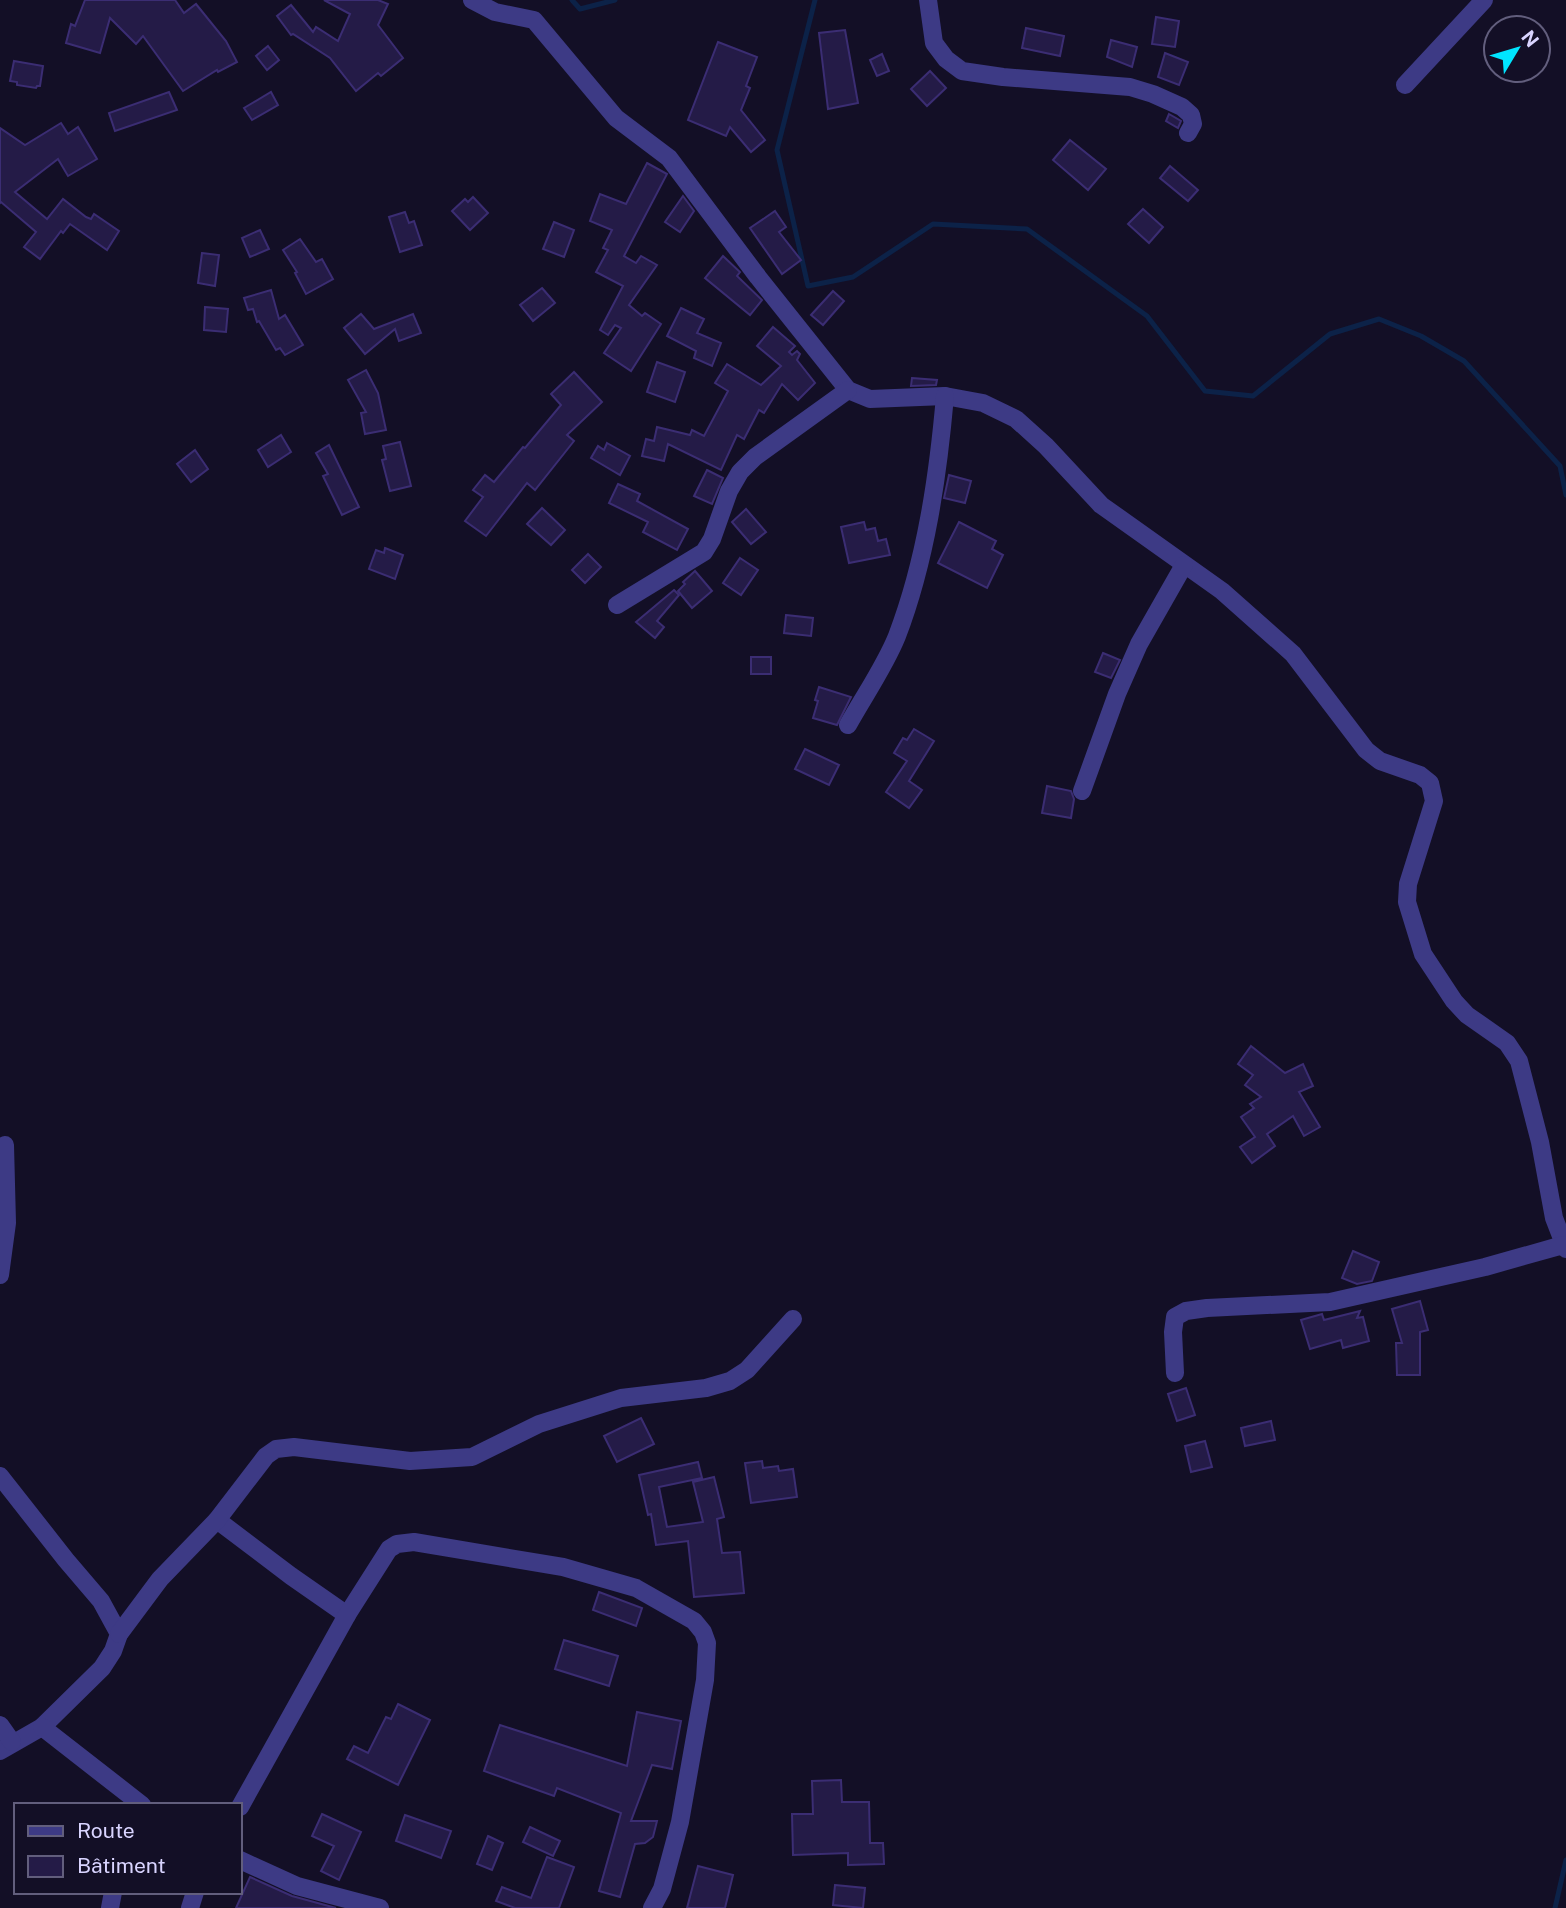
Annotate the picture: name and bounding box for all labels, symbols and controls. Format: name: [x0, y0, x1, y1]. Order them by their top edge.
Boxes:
north arrow: [1482, 14, 1552, 84]
text: N: [1517, 26, 1544, 51]
legend: [14, 1803, 242, 1894]
text: Route: [77, 1818, 135, 1843]
text: Bâtiment: [77, 1853, 166, 1878]

